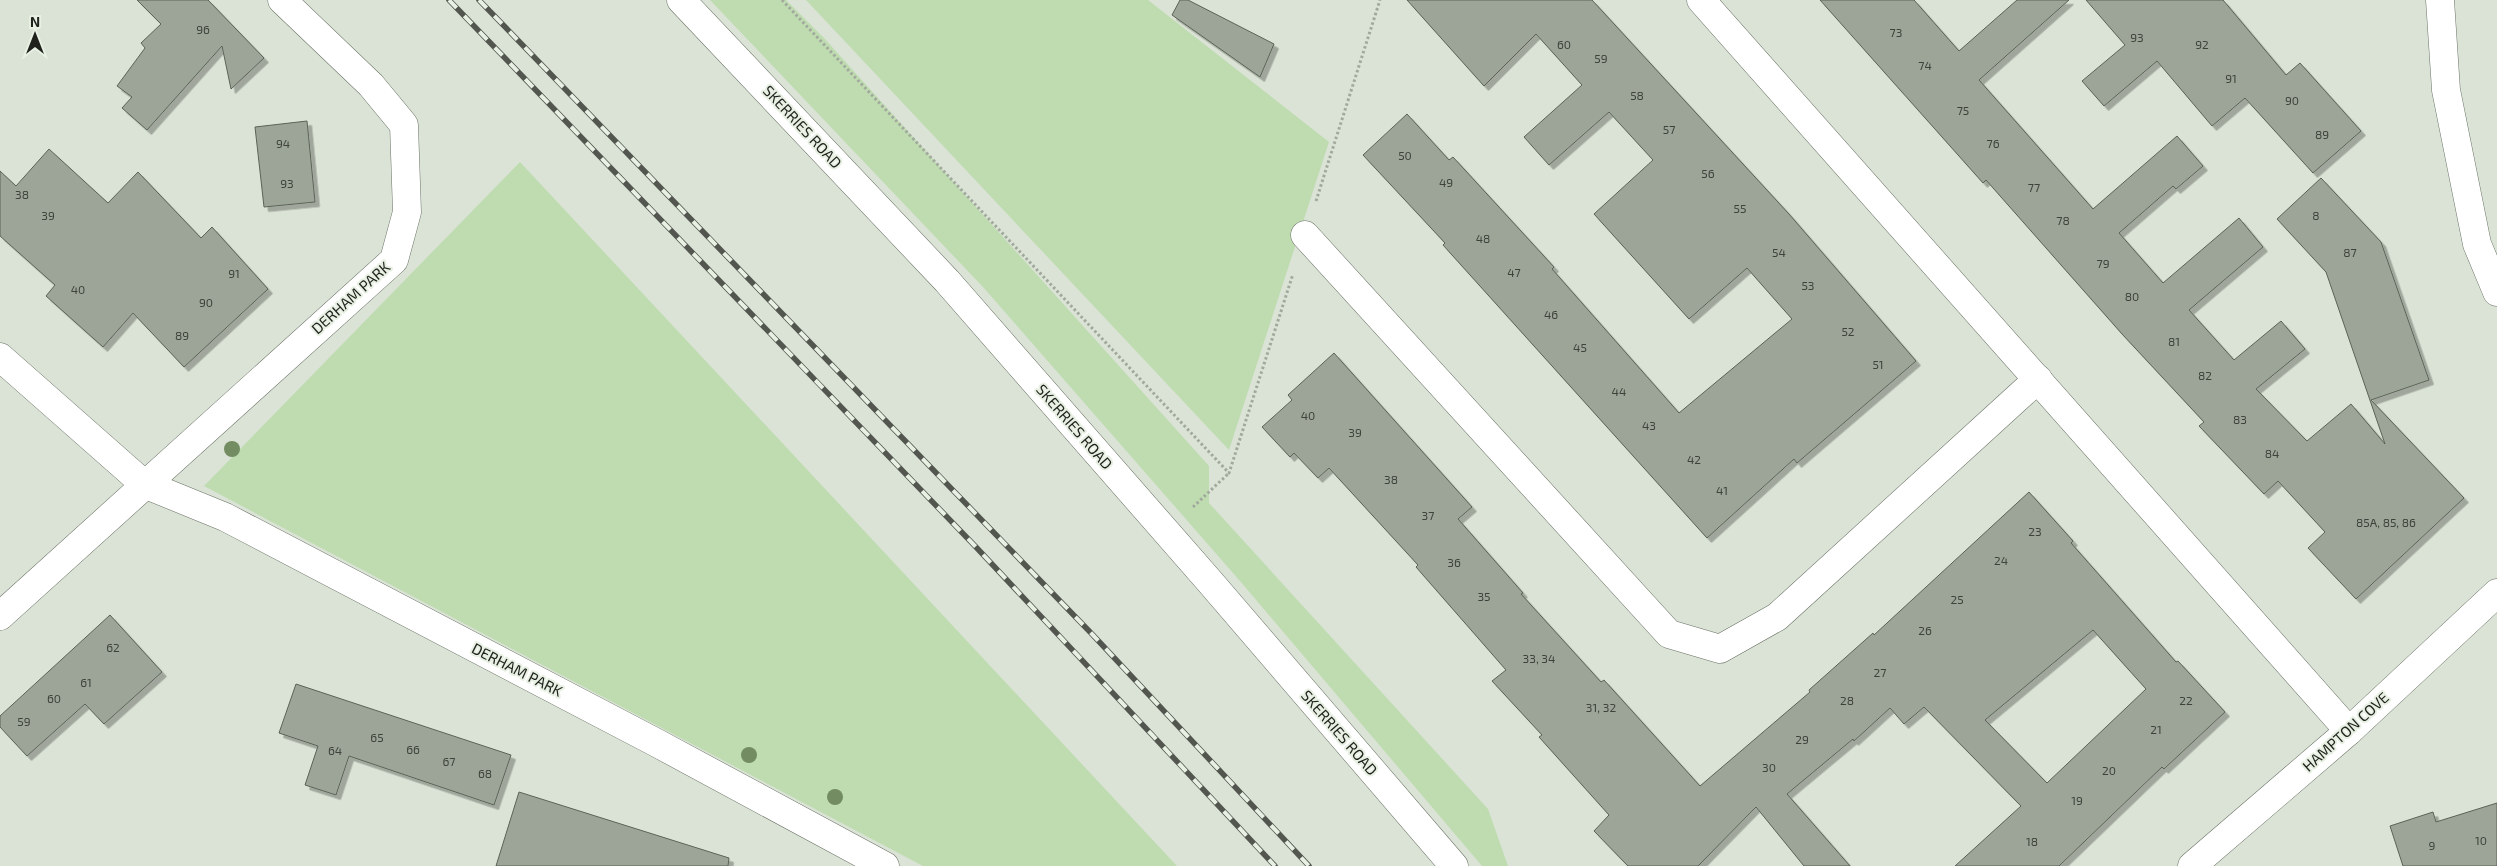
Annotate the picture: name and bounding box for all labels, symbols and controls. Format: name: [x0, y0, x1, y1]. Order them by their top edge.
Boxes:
north arrow: [10, 10, 60, 60]
text: N: [30, 13, 40, 30]
house number: 96: [196, 22, 210, 36]
house number: 73: [1890, 25, 1902, 39]
house number: 93: [2130, 30, 2144, 44]
house number: 60: [1557, 37, 1571, 51]
house number: 92: [2195, 37, 2209, 51]
house number: 59: [1594, 51, 1608, 65]
house number: 74: [1918, 58, 1932, 72]
house number: 91: [2225, 71, 2237, 85]
street label: SKERRIES ROAD: [760, 81, 846, 172]
house number: 58: [1630, 88, 1644, 102]
house number: 90: [2285, 93, 2299, 107]
house number: 75: [1957, 103, 1969, 117]
house number: 57: [1663, 122, 1675, 136]
house number: 89: [2315, 127, 2329, 141]
house number: 94: [276, 136, 290, 150]
house number: 76: [1986, 136, 2000, 150]
house number: 50: [1398, 148, 1412, 162]
house number: 56: [1701, 166, 1715, 180]
house number: 49: [1439, 175, 1453, 189]
house number: 93: [280, 176, 294, 190]
house number: 77: [2028, 180, 2040, 194]
house number: 38: [15, 187, 29, 201]
house number: 55: [1734, 201, 1746, 215]
house number: 39: [41, 208, 55, 222]
house number: 8: [2312, 208, 2320, 222]
house number: 78: [2056, 213, 2070, 227]
house number: 48: [1476, 231, 1490, 245]
house number: 54: [1772, 245, 1786, 259]
house number: 87: [2343, 245, 2357, 259]
house number: 79: [2096, 256, 2110, 270]
street label: DERHAM PARK: [307, 257, 393, 337]
house number: 47: [1507, 265, 1521, 279]
house number: 91: [228, 266, 240, 280]
house number: 53: [1801, 278, 1815, 292]
house number: 40: [71, 282, 85, 296]
house number: 80: [2125, 289, 2139, 303]
house number: 90: [199, 295, 213, 309]
house number: 46: [1544, 307, 1558, 321]
house number: 52: [1841, 324, 1855, 338]
house number: 89: [175, 328, 189, 342]
house number: 81: [2168, 334, 2180, 348]
house number: 45: [1573, 340, 1587, 354]
house number: 51: [1872, 357, 1884, 371]
house number: 82: [2198, 368, 2212, 382]
street label: SKERRIES ROAD: [1033, 380, 1117, 473]
house number: 44: [1612, 384, 1626, 398]
house number: 40: [1301, 408, 1315, 422]
house number: 83: [2233, 412, 2247, 426]
house number: 43: [1642, 418, 1656, 432]
house number: 39: [1348, 425, 1362, 439]
house number: 84: [2265, 446, 2279, 460]
house number: 42: [1687, 452, 1701, 466]
house number: 38: [1384, 472, 1398, 486]
house number: 41: [1716, 483, 1728, 497]
house number: 37: [1422, 508, 1434, 522]
house number: 85A, 85, 86: [2356, 515, 2416, 529]
house number: 23: [2028, 524, 2042, 538]
house number: 24: [1994, 553, 2008, 567]
house number: 36: [1447, 555, 1461, 569]
house number: 35: [1477, 589, 1491, 603]
house number: 25: [1950, 592, 1964, 606]
house number: 26: [1918, 623, 1932, 637]
street label: DERHAM PARK: [469, 639, 566, 700]
house number: 62: [106, 640, 120, 654]
house number: 33, 34: [1523, 651, 1555, 665]
house number: 27: [1874, 665, 1886, 679]
house number: 61: [80, 675, 92, 689]
street label: SKERRIES ROAD: [1298, 686, 1382, 779]
street label: HAMPTON COVE: [2299, 688, 2392, 775]
house number: 60: [47, 691, 61, 705]
house number: 28: [1840, 693, 1854, 707]
house number: 22: [2179, 693, 2193, 707]
house number: 31, 32: [1586, 700, 1616, 714]
house number: 59: [17, 714, 31, 728]
house number: 21: [2150, 722, 2162, 736]
house number: 65: [370, 730, 384, 744]
house number: 29: [1795, 732, 1809, 746]
house number: 66: [406, 742, 420, 756]
house number: 64: [328, 743, 342, 757]
house number: 67: [442, 754, 456, 768]
house number: 30: [1762, 760, 1776, 774]
house number: 20: [2102, 763, 2116, 777]
house number: 68: [478, 766, 492, 780]
house number: 19: [2071, 793, 2083, 807]
house number: 10: [2475, 833, 2487, 847]
house number: 18: [2026, 834, 2038, 848]
house number: 9: [2429, 838, 2436, 852]

